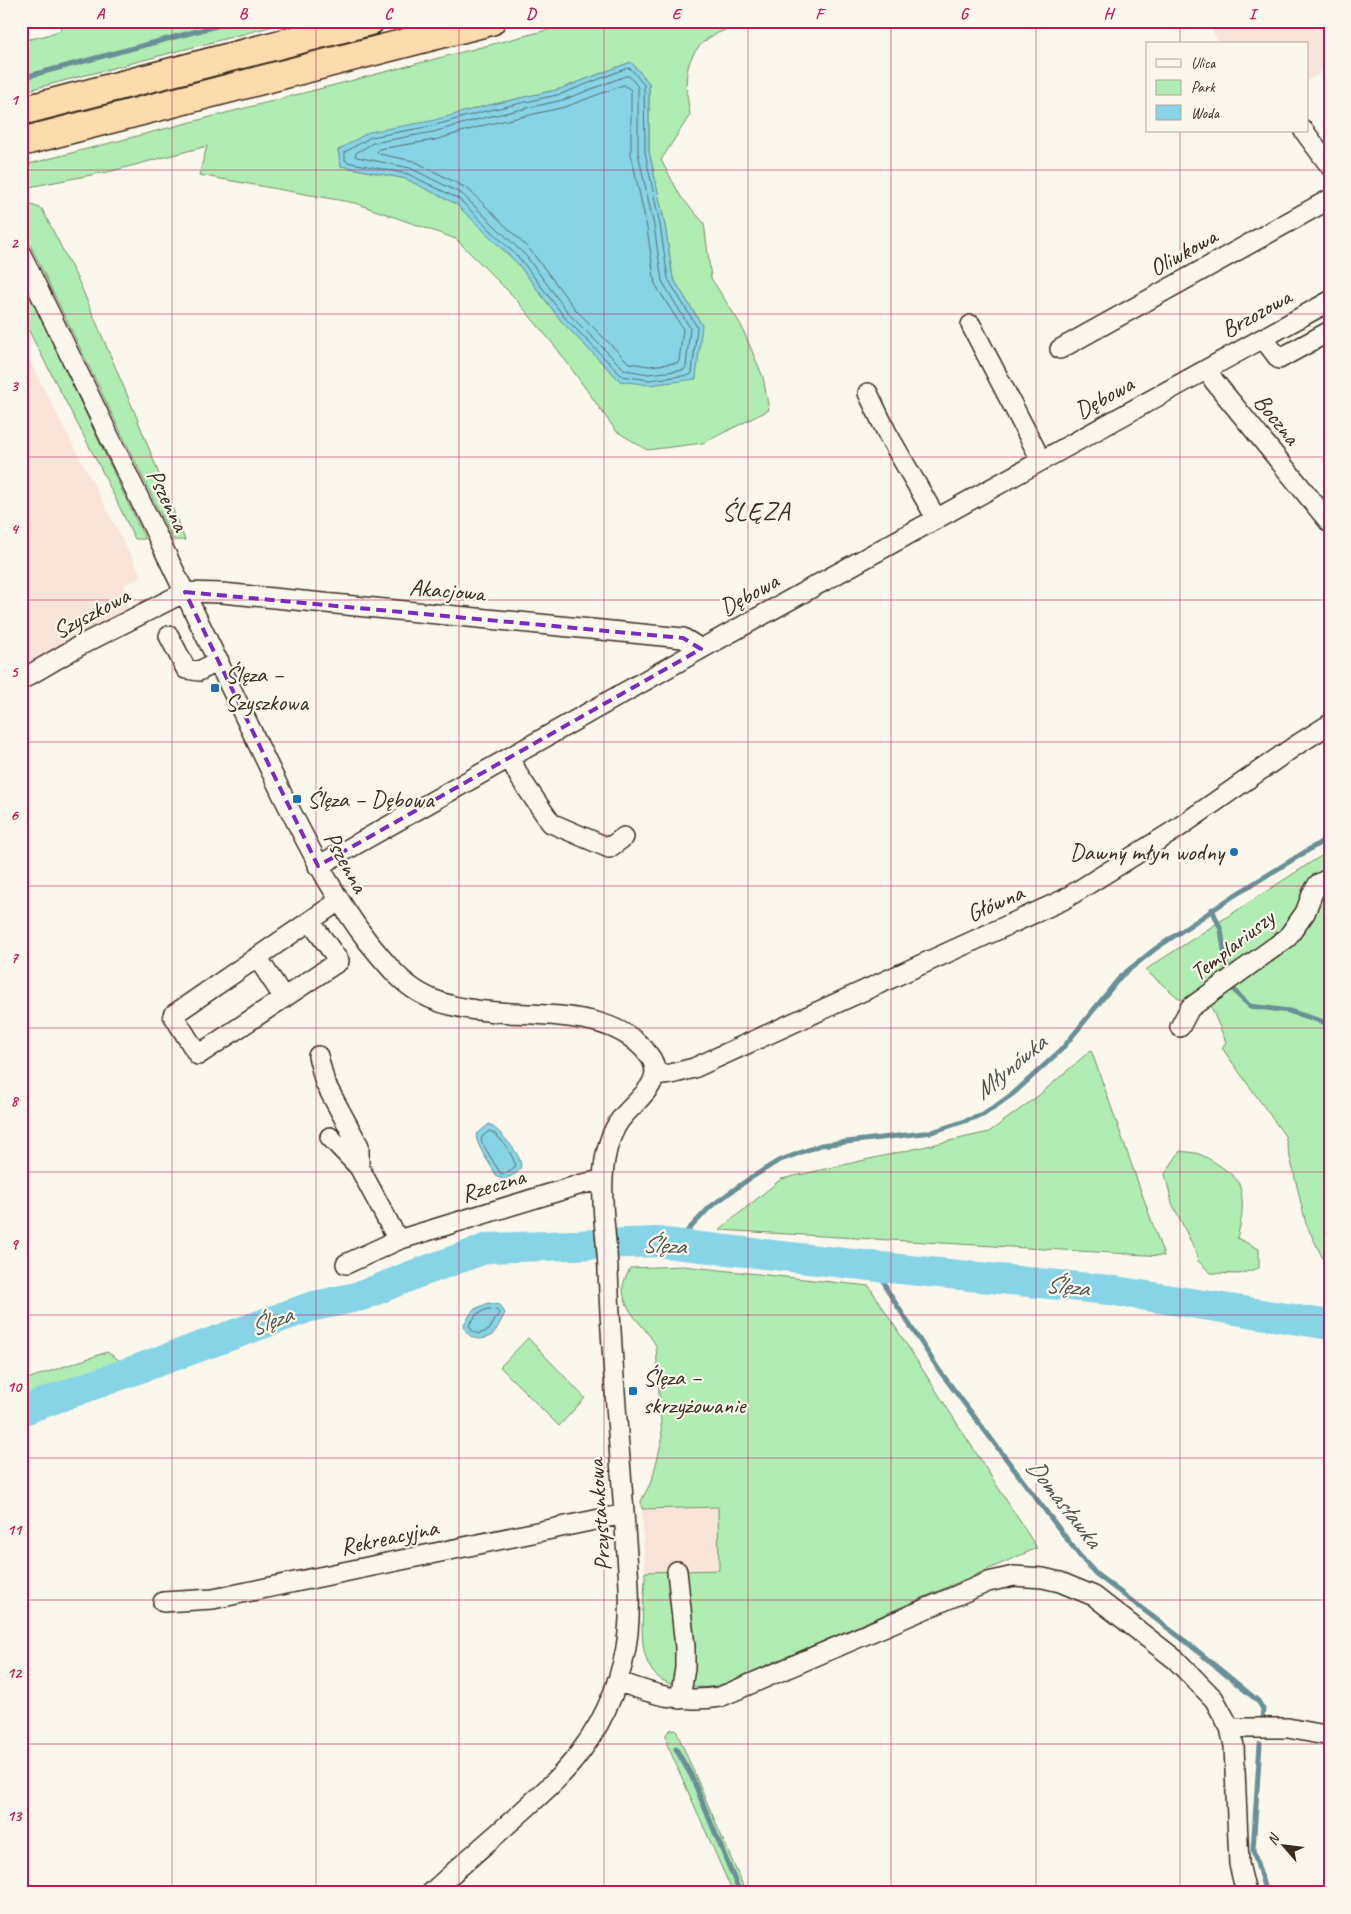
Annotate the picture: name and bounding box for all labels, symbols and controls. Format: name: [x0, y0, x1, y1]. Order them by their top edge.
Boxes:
text: A: [96, 4, 106, 24]
text: B: [239, 4, 249, 24]
text: C: [384, 4, 394, 24]
text: D: [526, 4, 537, 24]
text: E: [672, 4, 683, 24]
text: F: [815, 4, 826, 24]
text: G: [960, 4, 970, 24]
text: H: [1103, 4, 1115, 24]
text: I: [1249, 4, 1259, 24]
legend: [1146, 42, 1308, 132]
text: Ulica: [1191, 54, 1216, 73]
text: Park: [1191, 78, 1216, 97]
text: 1: [10, 90, 19, 110]
text: Woda: [1191, 104, 1220, 123]
street label: Oliwkowa: [1144, 220, 1224, 283]
text: 2: [10, 233, 19, 253]
street label: Brzozowa: [1216, 281, 1298, 344]
street label: Dębowa: [1069, 368, 1140, 425]
text: 3: [10, 376, 19, 396]
street label: Boczna: [1247, 387, 1308, 452]
street label: Pszenna: [140, 464, 196, 537]
district label: ŚLĘZA: [721, 495, 791, 528]
text: 4: [10, 519, 19, 539]
street label: Dębowa: [714, 565, 785, 622]
street label: Akacjowa: [408, 572, 488, 608]
street label: Szyszkowa: [47, 580, 136, 646]
place label: Ślęza – Szyszkowa: [225, 659, 309, 717]
text: 5: [11, 662, 20, 682]
marker: Ślęza – Szyszkowa: [209, 682, 221, 694]
place label: Ślęza – Dębowa: [307, 784, 435, 814]
marker: Ślęza – Dębowa: [291, 793, 303, 805]
text: 6: [10, 805, 19, 825]
street label: Pszenna: [317, 826, 376, 899]
place label: Dawny młyn wodny: [1070, 837, 1226, 867]
marker: Dawny młyn wodny: [1228, 846, 1240, 858]
street label: Główna: [962, 877, 1030, 929]
street label: Templariuszy: [1184, 902, 1282, 987]
text: 7: [10, 948, 19, 968]
water label: Młynówka: [967, 1026, 1055, 1107]
text: 8: [10, 1091, 19, 1111]
street label: Rzeczna: [457, 1161, 530, 1209]
water label: Ślęza: [642, 1228, 689, 1262]
text: 9: [10, 1234, 19, 1254]
water label: Ślęza: [1044, 1268, 1092, 1304]
water label: Ślęza: [245, 1298, 299, 1343]
place label: Ślęza – skrzyżowanie: [643, 1362, 747, 1420]
text: 10: [7, 1377, 23, 1397]
marker: Ślęza – skrzyżowanie: [627, 1385, 639, 1397]
water label: Domasławka: [1019, 1452, 1110, 1556]
street label: Przystankowa: [580, 1456, 618, 1572]
street label: Rekreacyjna: [338, 1512, 442, 1562]
text: 11: [7, 1520, 23, 1540]
text: 12: [7, 1663, 23, 1683]
text: 13: [7, 1806, 23, 1826]
north arrow: [1258, 1822, 1308, 1872]
text: N: [1263, 1830, 1284, 1848]

